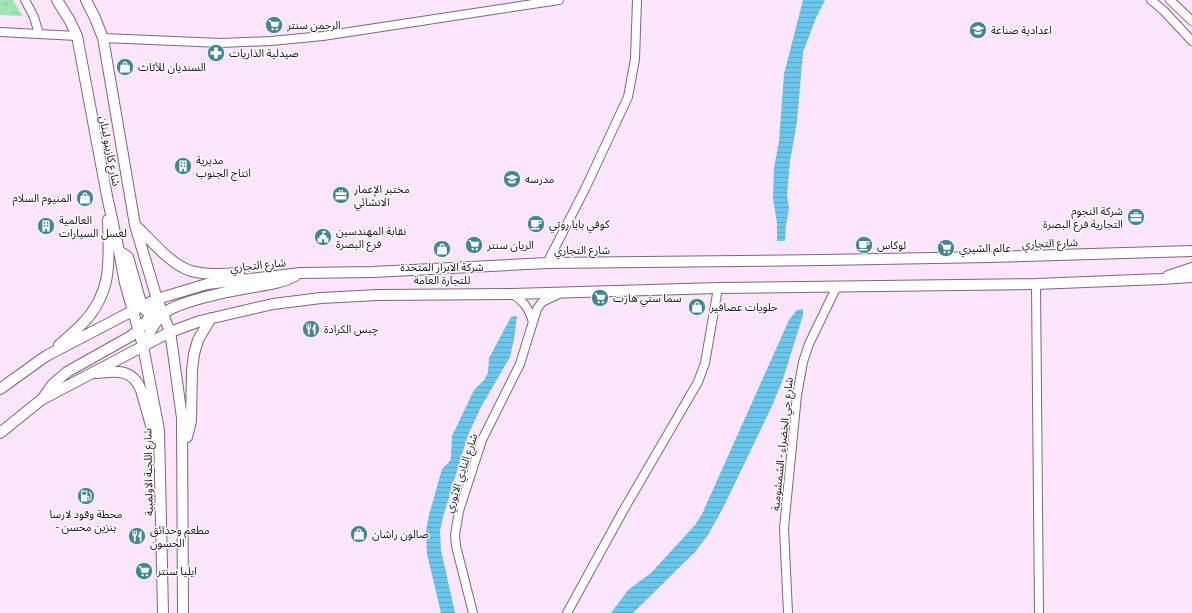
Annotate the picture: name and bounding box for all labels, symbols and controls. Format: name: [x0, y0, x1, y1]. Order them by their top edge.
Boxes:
supermarket icon: الرحمن سنتر: [264, 15, 284, 35]
place label: الرحمن سنتر: [286, 19, 341, 32]
school or university icon: اعدادية صناعة: [968, 20, 988, 40]
place label: اعدادية صناعة: [991, 24, 1052, 37]
pharmacy icon: صيدلية الذاريات: [206, 43, 226, 63]
place label: صيدلية الذاريات: [229, 47, 299, 60]
shop icon: السنديان للأثاث: [115, 57, 135, 77]
place label: السنديان للأثاث: [138, 61, 206, 74]
street label: شارع كازينو لبنان: [95, 115, 123, 188]
place label: مديرية انتاج الجنوب: [196, 154, 251, 181]
building icon: مديرية انتاج الجنوب: [173, 156, 193, 176]
school or university icon: مدرسه: [502, 169, 522, 189]
place label: مدرسه: [525, 173, 555, 186]
place label: مختبر الإعمار الانشائي: [353, 183, 410, 212]
office icon: مختبر الإعمار الانشائي: [331, 185, 351, 205]
shop icon: المنيوم السلام: [75, 188, 95, 208]
place label: المنيوم السلام: [13, 192, 72, 206]
place label: شركة النجوم التجارية فرع البصرة: [1043, 205, 1123, 232]
office icon: شركة النجوم التجارية فرع البصرة: [1126, 207, 1146, 227]
place label: العالمية لغسل السيارات: [59, 214, 127, 240]
cafe icon: كوفي بابا روتي: [526, 214, 546, 234]
building icon: العالمية لغسل السيارات: [36, 216, 56, 236]
place label: كوفي بابا روتي: [549, 218, 610, 234]
place label: نقابة المهندسين فرع البصرة: [336, 225, 406, 252]
public building icon: نقابة المهندسين فرع البصرة: [313, 227, 333, 247]
supermarket icon: الريان سنتر: [464, 235, 484, 255]
cafe icon: لوكاس: [854, 235, 874, 255]
street label: شارع التجاري: [1022, 236, 1079, 254]
supermarket icon: عالم الشيري: [936, 238, 956, 258]
shop icon: شركة الابرار المتحدة للتجارة العامة: [432, 239, 452, 259]
place label: الريان سنتر: [486, 239, 534, 252]
place label: لوكاس: [877, 239, 906, 252]
place label: عالم الشيري: [959, 242, 1011, 258]
street label: شارع التجاري: [554, 244, 610, 260]
street label: شارع التجاري: [229, 256, 287, 277]
place label: شركة الابرار المتحدة للتجارة العامة: [400, 261, 484, 287]
supermarket icon: سما ستي هارت: [590, 288, 610, 308]
place label: سما ستي هارت: [613, 292, 682, 308]
shop icon: حلويات عصافير: [687, 297, 707, 317]
place label: حلويات عصافير: [709, 301, 778, 314]
restaurant icon: چبس الكرادة: [301, 319, 321, 339]
place label: چبس الكرادة: [324, 323, 379, 337]
street label: شارع حي الخضراء - الشمشومية: [769, 376, 799, 512]
street label: شارع اللجنة الاولمبية: [141, 428, 157, 516]
street label: شارع النادي الاثوري: [443, 432, 483, 515]
fuel station icon: محطة وقود لارسا - بنزين محسن: [76, 486, 96, 506]
place label: محطة وقود لارسا - بنزين محسن: [49, 508, 123, 534]
place label: مطعم وحدائق الحسون: [150, 524, 210, 550]
shop icon: صالون راشان: [349, 524, 369, 544]
restaurant icon: مطعم وحدائق الحسون: [127, 526, 147, 546]
place label: صالون راشان: [372, 528, 429, 541]
supermarket icon: ايليا سنتر: [134, 561, 154, 581]
place label: ايليا سنتر: [156, 565, 197, 578]

